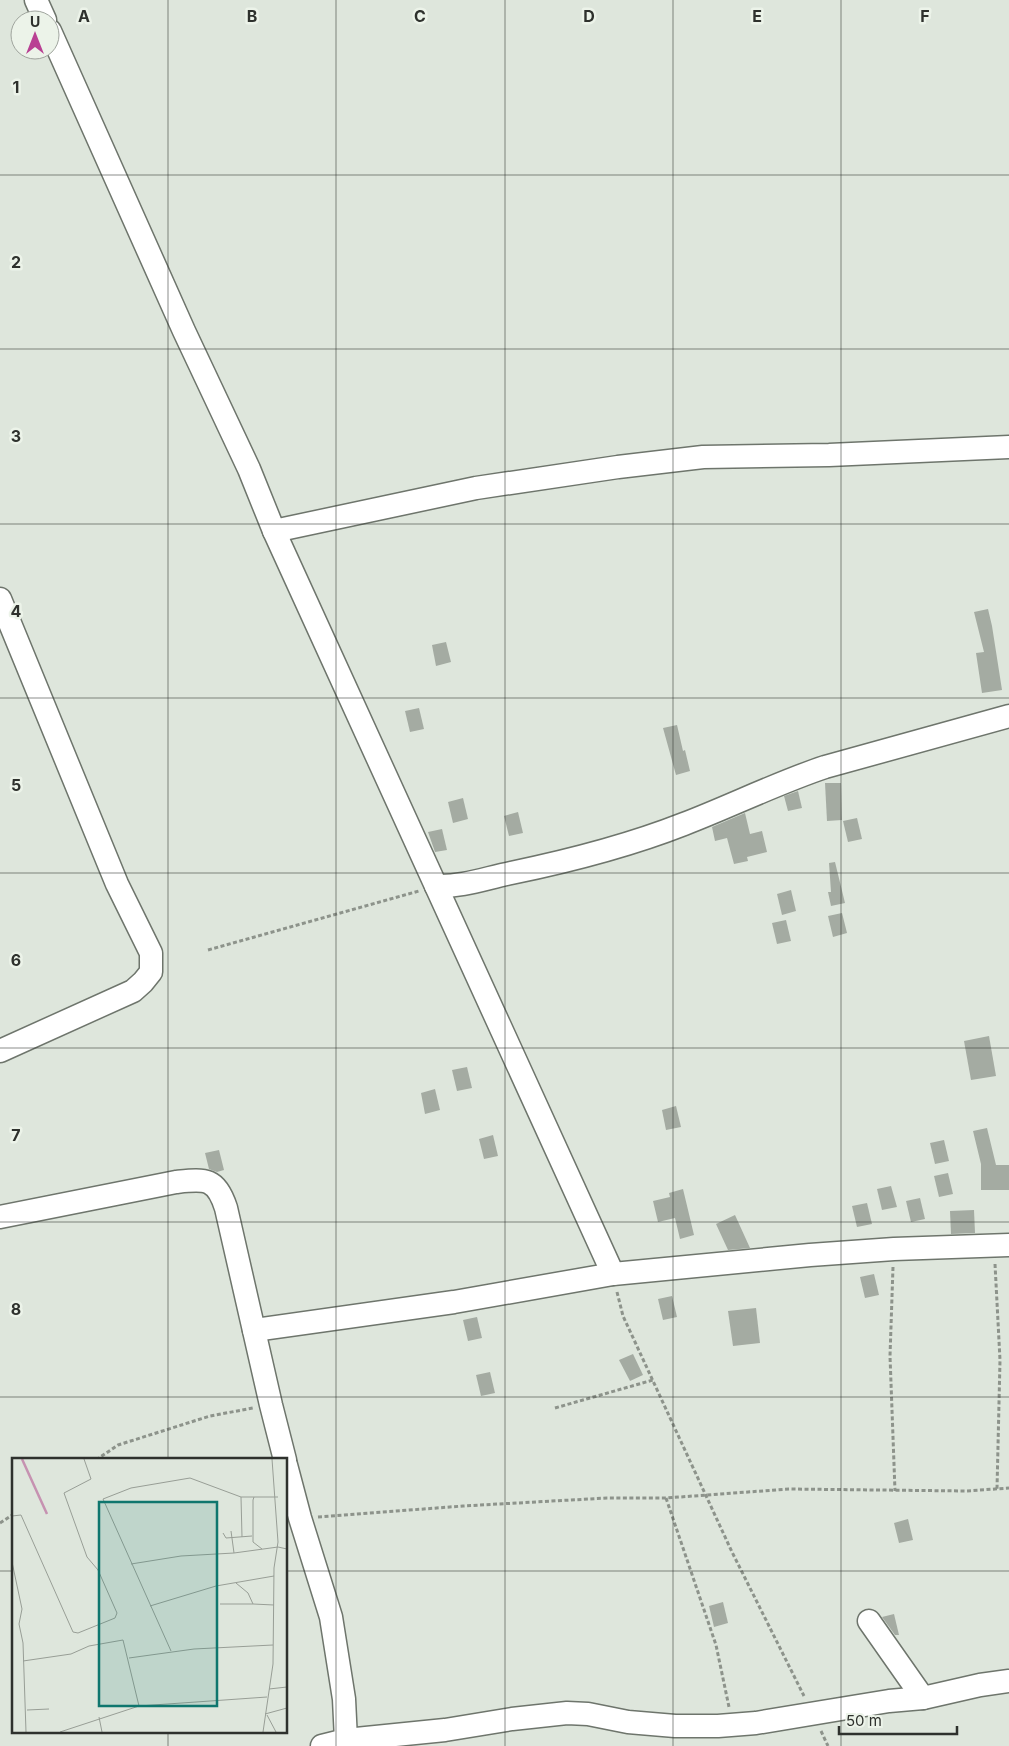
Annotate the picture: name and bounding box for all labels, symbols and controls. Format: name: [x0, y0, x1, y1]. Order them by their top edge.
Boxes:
text: A: [78, 6, 90, 26]
text: B: [247, 6, 257, 26]
text: C: [414, 6, 426, 26]
text: D: [583, 6, 595, 26]
text: E: [752, 6, 762, 26]
text: F: [920, 6, 930, 26]
north arrow: [10, 10, 60, 60]
text: U: [30, 13, 40, 30]
text: 1: [13, 77, 19, 97]
text: 2: [11, 252, 21, 272]
text: 3: [11, 426, 21, 446]
text: 4: [11, 601, 22, 621]
text: 5: [11, 775, 21, 795]
text: 6: [11, 950, 21, 970]
text: 7: [11, 1125, 21, 1145]
text: 8: [11, 1299, 21, 1319]
inset map: [12, 1458, 288, 1734]
scale bar: [839, 1704, 956, 1736]
text: 50 m: [846, 1711, 882, 1730]

